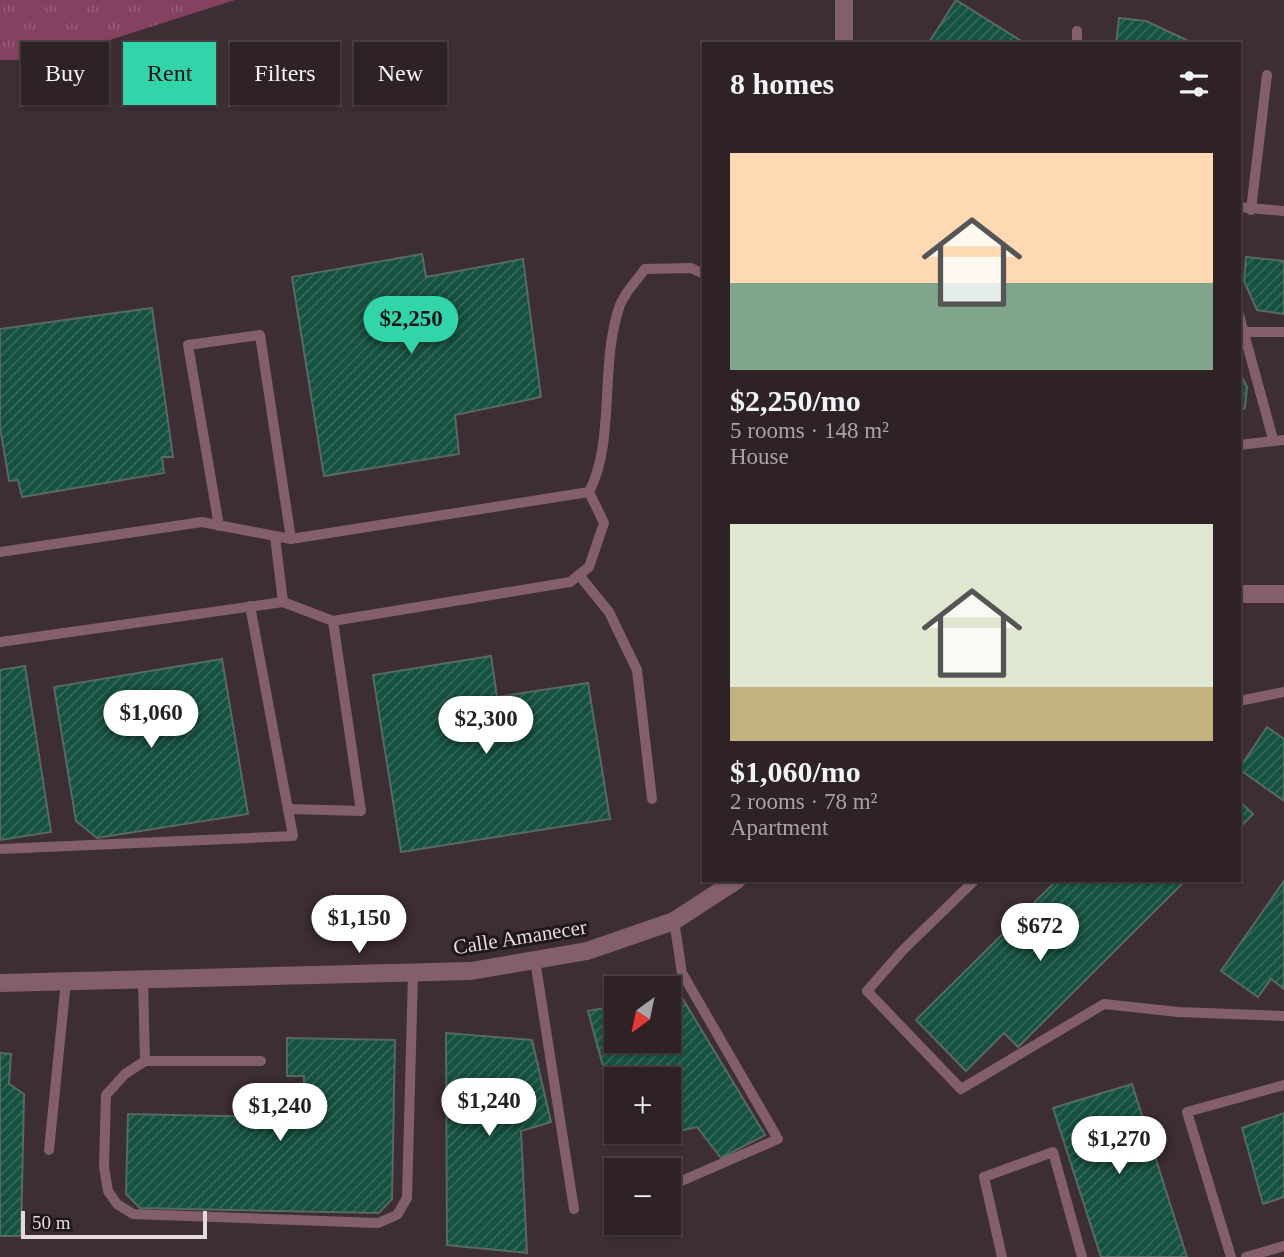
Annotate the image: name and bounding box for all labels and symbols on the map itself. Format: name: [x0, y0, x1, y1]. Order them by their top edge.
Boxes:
pin: $2,250: [354, 296, 468, 356]
pin: $1,060: [94, 690, 208, 750]
pin: $2,300: [429, 696, 543, 756]
pin: $1,150: [302, 895, 416, 955]
pin: $672: [999, 904, 1081, 963]
street label: Calle Amanecer: [452, 915, 588, 959]
north arrow: [604, 976, 681, 1054]
pin: $1,240: [432, 1078, 546, 1138]
pin: $1,240: [223, 1084, 337, 1143]
pin: $1,270: [1062, 1116, 1176, 1176]
scale bar: [21, 1208, 206, 1240]

